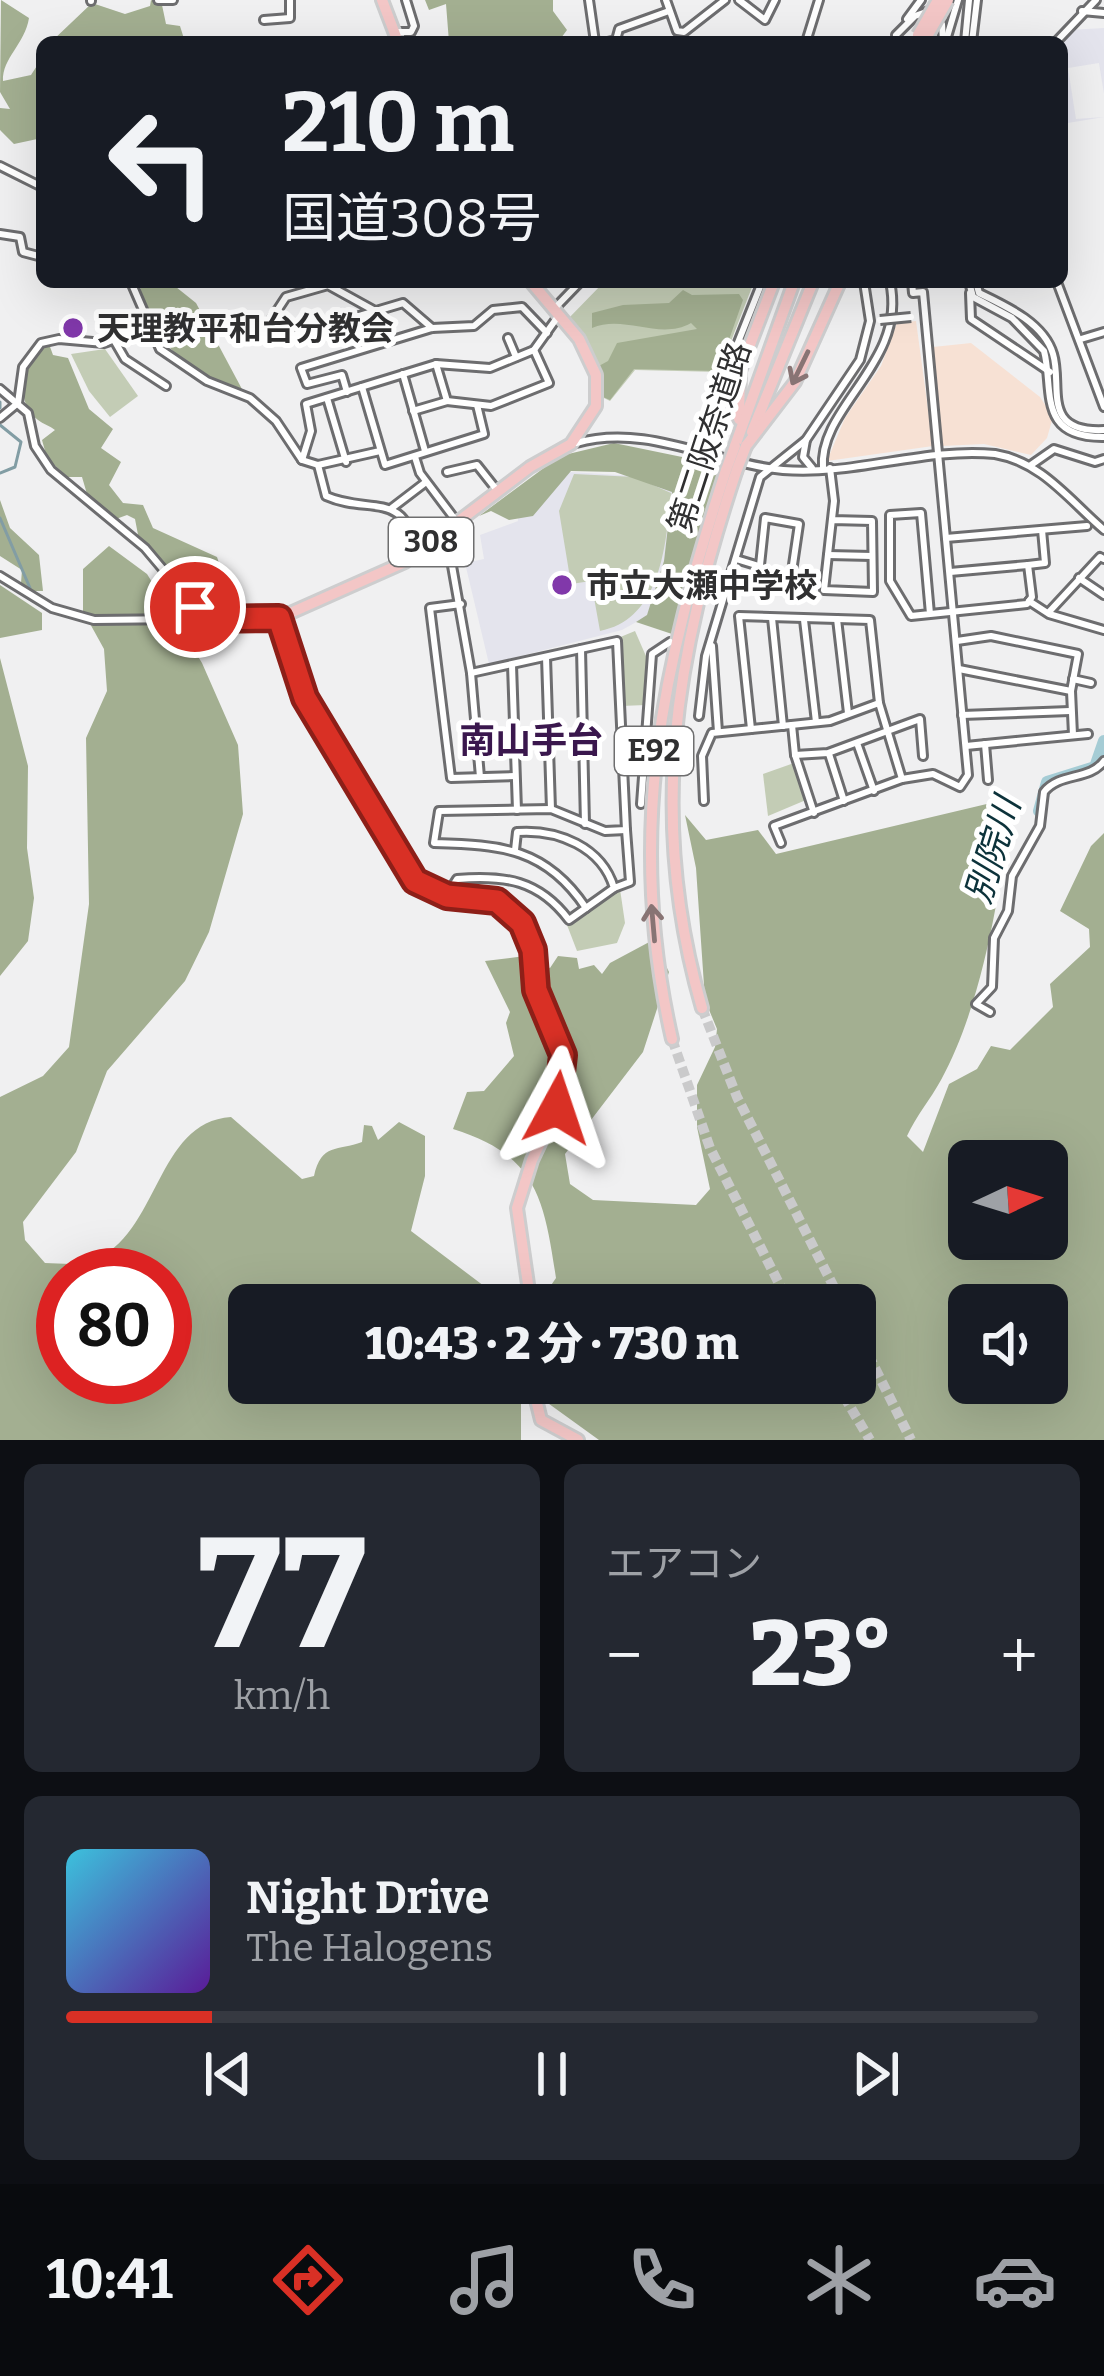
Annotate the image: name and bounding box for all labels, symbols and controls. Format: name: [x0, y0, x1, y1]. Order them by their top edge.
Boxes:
text: 210 m: [282, 72, 514, 173]
icon: left: [84, 84, 240, 240]
text: 国道308号: [282, 187, 542, 251]
place label: 天理教平和台分教会: [97, 309, 394, 349]
marker: 天理教平和台分教会: [60, 315, 86, 341]
street label: 第二阪奈道路: [660, 337, 760, 538]
one-way arrow: [788, 350, 811, 386]
road number: 308: [389, 518, 473, 566]
pin: [144, 556, 246, 658]
place label: 市立大瀬中学校: [586, 566, 817, 606]
marker: 市立大瀬中学校: [549, 572, 575, 598]
icon: arrive: [162, 574, 228, 640]
district label: 南山手台: [459, 719, 603, 763]
road number: E92: [615, 727, 693, 775]
water label: 別院川: [956, 788, 1031, 908]
one-way arrow: [641, 904, 664, 943]
position arrow: [494, 1045, 620, 1171]
north arrow: [948, 1140, 1068, 1260]
map controls: [948, 1140, 1068, 1404]
speed limit sign: 80: [36, 1248, 192, 1404]
button: sound: [948, 1284, 1068, 1404]
text: 10:43 · 2 分 · 730 m: [365, 1317, 739, 1371]
text: 77: [198, 1501, 366, 1688]
text: エアコン: [606, 1541, 762, 1587]
text: 23°: [750, 1601, 893, 1709]
text: −: [606, 1616, 642, 1695]
text: +: [1000, 1616, 1038, 1695]
text: km/h: [234, 1673, 330, 1719]
text: Night Drive: [246, 1871, 489, 1925]
text: The Halogens: [246, 1925, 493, 1971]
icon: previous: [195, 2041, 261, 2107]
icon: pause: [519, 2041, 585, 2107]
icon: next: [843, 2041, 909, 2107]
icon: directions: [266, 2238, 350, 2322]
icon: music: [443, 2238, 527, 2322]
icon: phone: [620, 2238, 704, 2322]
icon: climate: [797, 2238, 881, 2322]
icon: car: [973, 2238, 1057, 2322]
text: 10:41: [46, 2248, 173, 2312]

